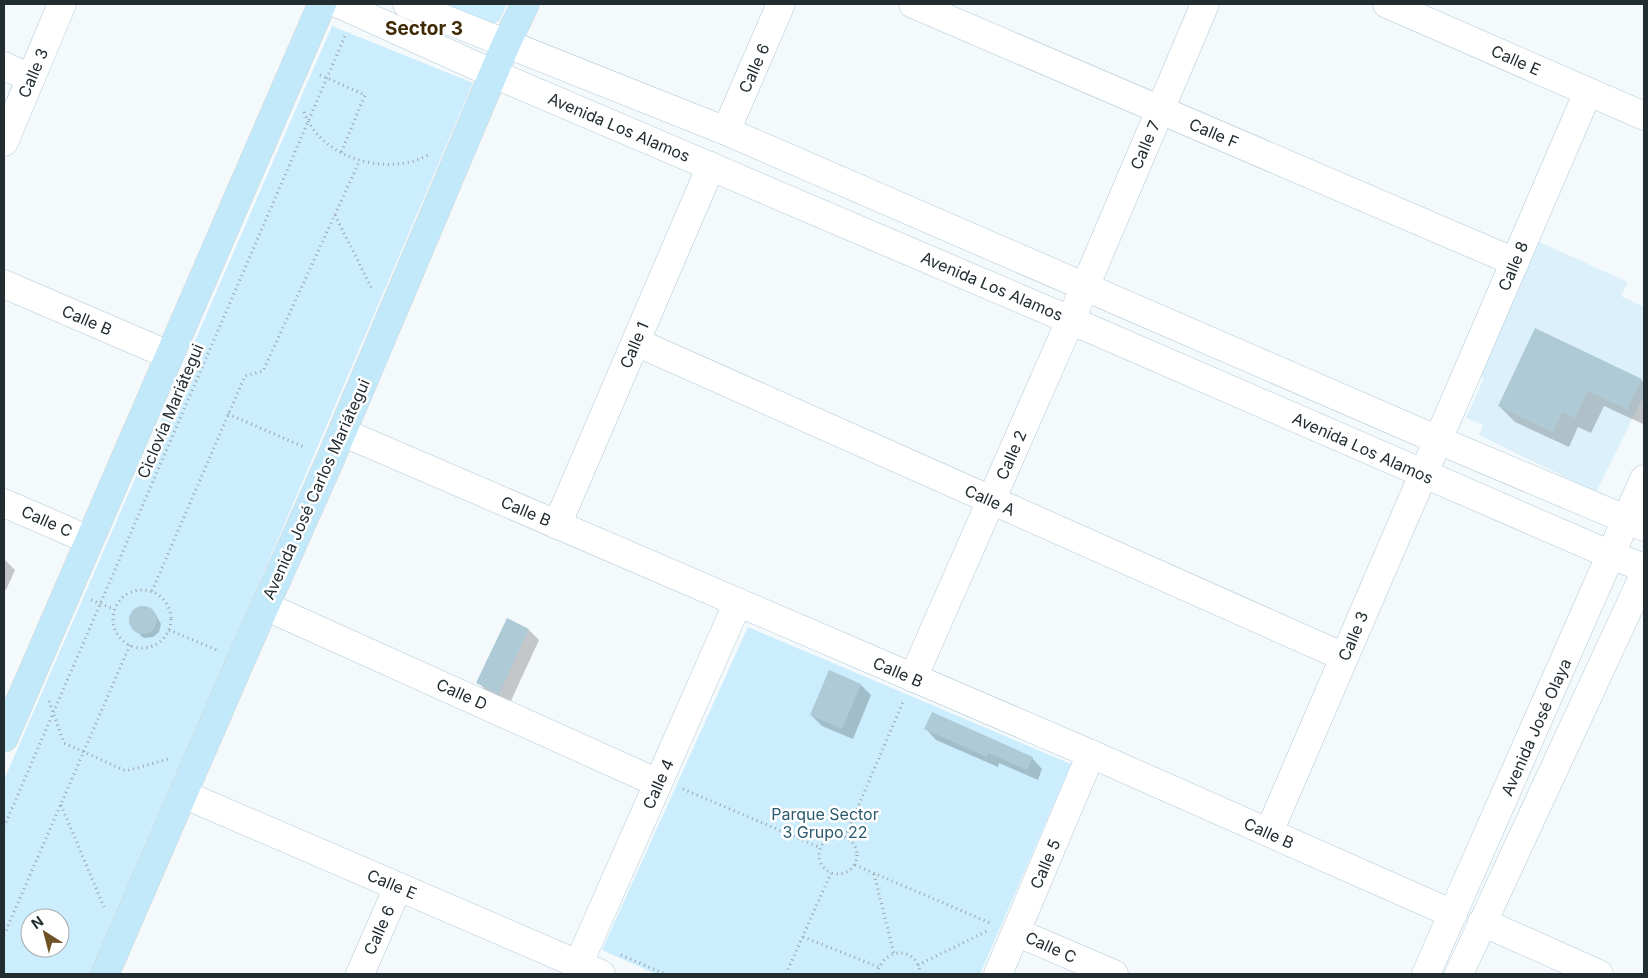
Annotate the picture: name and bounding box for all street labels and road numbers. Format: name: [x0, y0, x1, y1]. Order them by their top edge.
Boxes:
street label: Calle 6: [734, 40, 774, 96]
street label: Calle E: [1488, 40, 1544, 80]
street label: Calle 3: [14, 45, 52, 101]
street label: Avenida Los Alamos: [545, 88, 693, 166]
street label: Calle F: [1186, 114, 1242, 152]
street label: Calle 7: [1126, 117, 1164, 173]
street label: Calle 8: [1494, 238, 1532, 294]
street label: Avenida Los Alamos: [918, 247, 1066, 325]
street label: Calle B: [59, 300, 115, 340]
street label: Calle 1: [615, 319, 653, 371]
street label: Ciclovía Mariátegui: [133, 341, 207, 481]
street label: Avenida José Carlos Mariátegui: [258, 376, 374, 602]
street label: Avenida Los Alamos: [1289, 408, 1437, 488]
street label: Calle 2: [991, 427, 1031, 483]
street label: Calle A: [962, 480, 1018, 520]
street label: Calle B: [498, 491, 554, 531]
street label: Calle C: [18, 501, 76, 541]
street label: Calle 3: [1334, 608, 1372, 664]
street label: Calle B: [870, 652, 926, 692]
street label: Avenida José Olaya: [1497, 655, 1575, 799]
street label: Calle D: [433, 674, 491, 714]
street label: Calle 4: [638, 756, 678, 812]
street label: Calle B: [1241, 813, 1297, 853]
street label: Calle 5: [1026, 836, 1064, 892]
street label: Calle E: [364, 865, 420, 903]
street label: Calle 6: [359, 902, 399, 958]
street label: Calle C: [1022, 927, 1080, 967]

